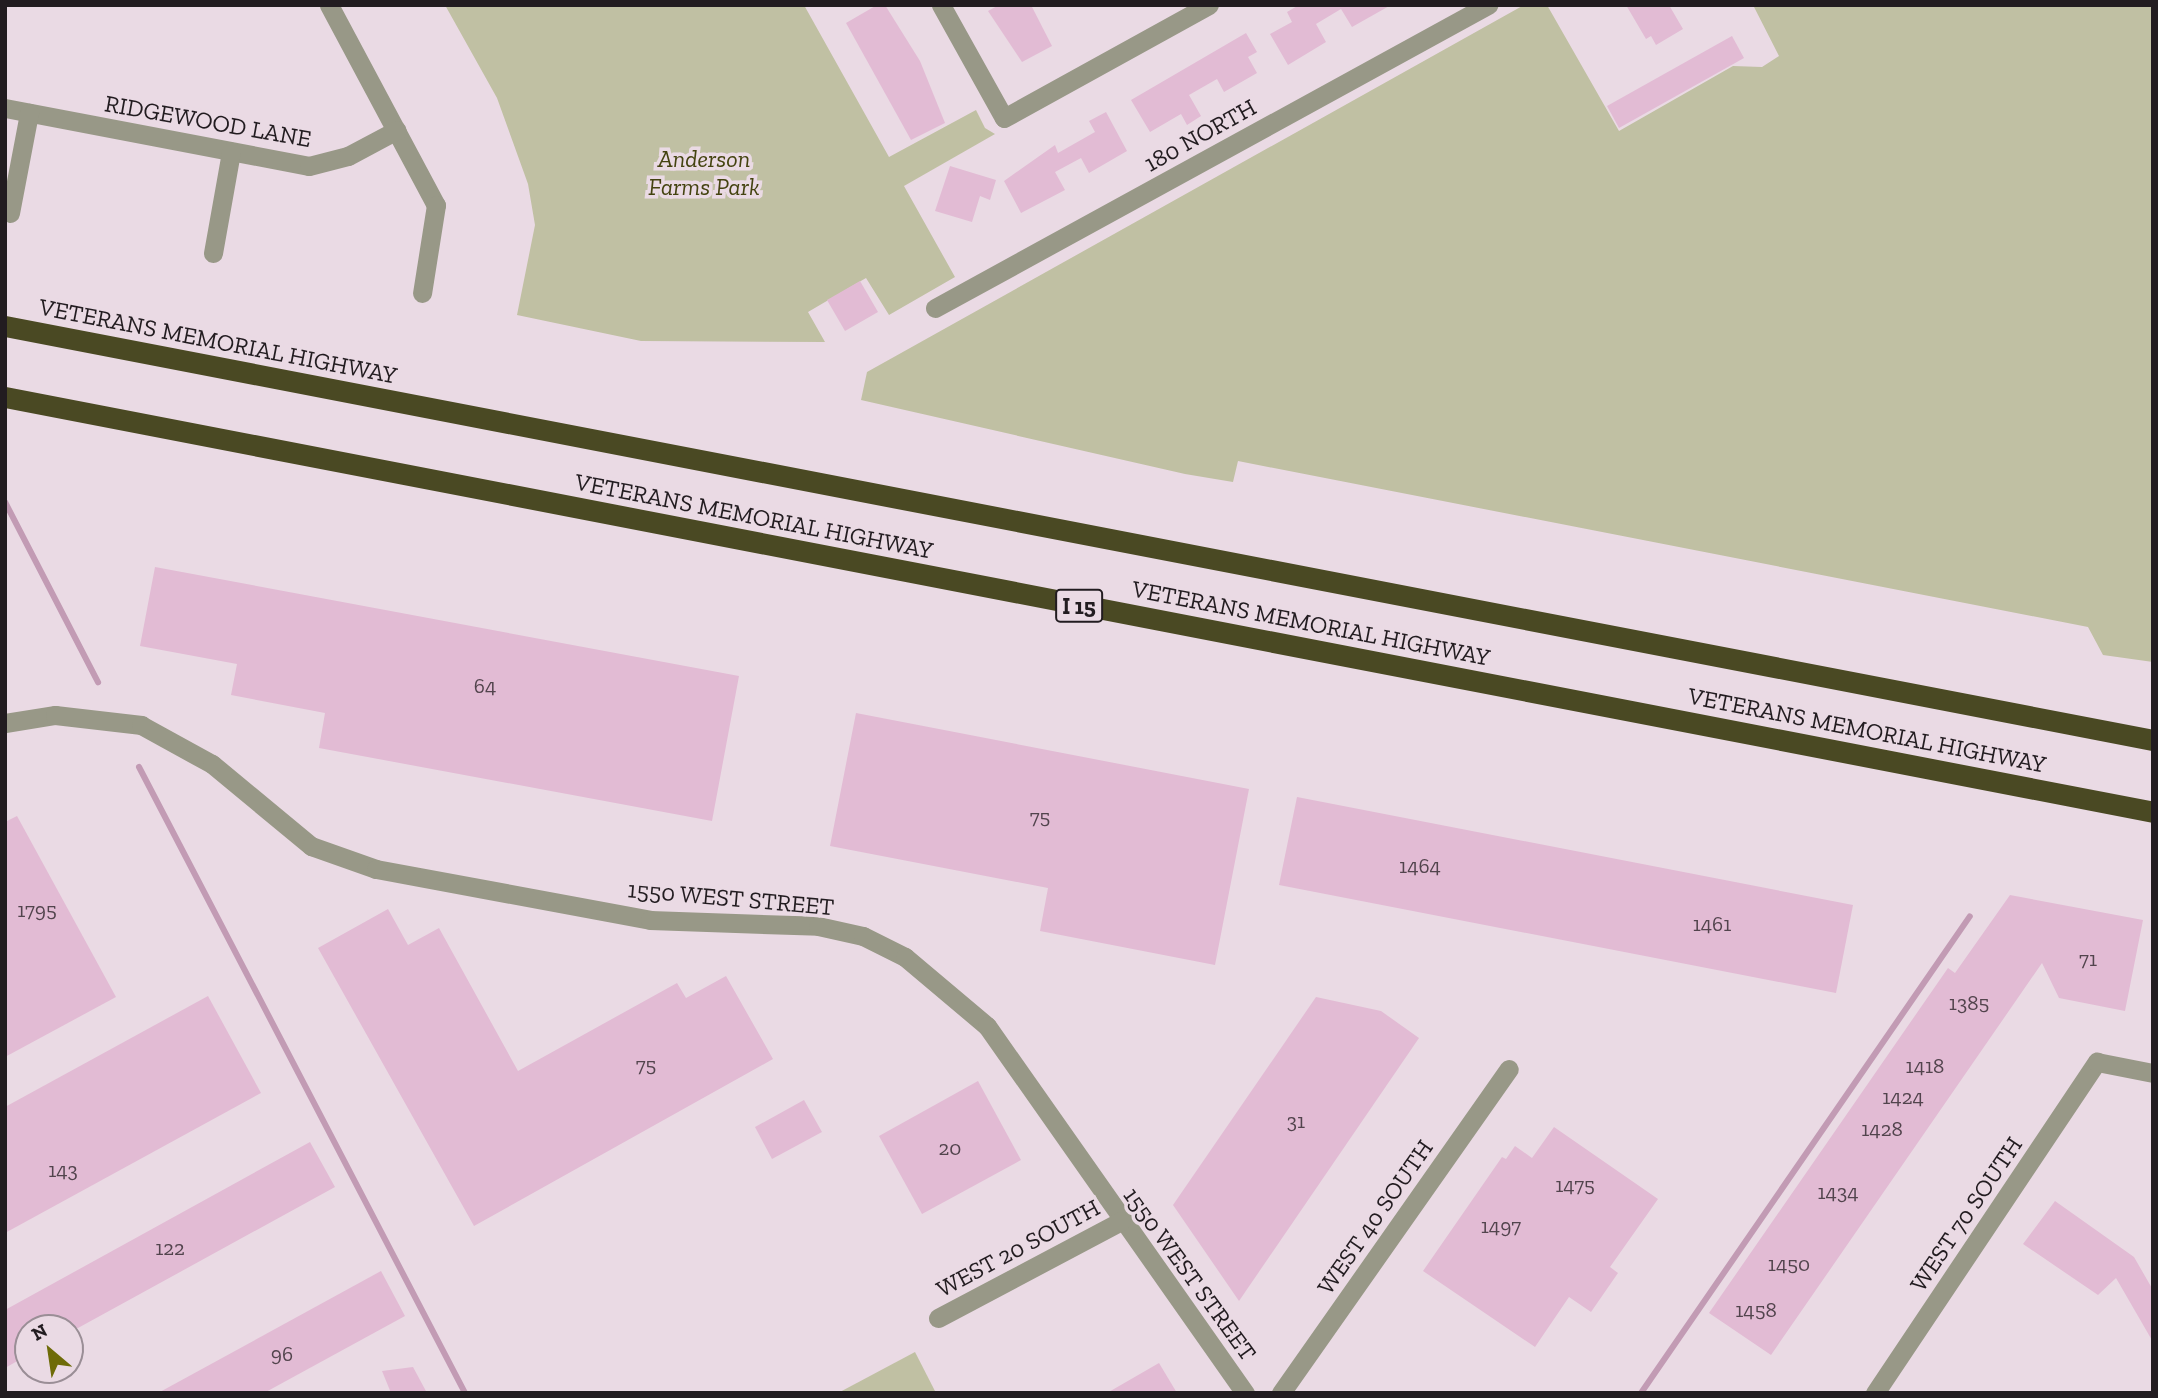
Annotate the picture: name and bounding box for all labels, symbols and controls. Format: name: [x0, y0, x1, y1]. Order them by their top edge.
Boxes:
street label: RIDGEWOOD LANE: [102, 89, 314, 153]
street label: 180 NORTH: [1139, 92, 1261, 178]
park label: Anderson Farms Park: [648, 145, 760, 201]
street label: VETERANS MEMORIAL HIGHWAY: [36, 292, 400, 390]
street label: VETERANS MEMORIAL HIGHWAY: [572, 467, 936, 565]
street label: VETERANS MEMORIAL HIGHWAY: [1129, 574, 1493, 672]
road number: I 15: [1054, 586, 1104, 626]
house number: 64: [474, 673, 496, 699]
street label: VETERANS MEMORIAL HIGHWAY: [1685, 681, 2049, 779]
house number: 75: [1030, 804, 1050, 830]
house number: 1464: [1399, 853, 1441, 879]
street label: 1550 WEST STREET: [626, 875, 836, 921]
house number: 1795: [17, 897, 57, 923]
house number: 1461: [1693, 911, 1731, 937]
house number: 71: [2079, 946, 2097, 972]
house number: 1385: [1949, 990, 1989, 1016]
house number: 75: [636, 1052, 656, 1078]
house number: 1418: [1906, 1053, 1944, 1079]
house number: 1424: [1882, 1084, 1924, 1110]
house number: 31: [1287, 1108, 1305, 1134]
house number: 1428: [1861, 1116, 1903, 1142]
street label: WEST 70 SOUTH: [1904, 1131, 2028, 1297]
street label: WEST 40 SOUTH: [1311, 1134, 1439, 1300]
house number: 20: [939, 1135, 961, 1161]
house number: 143: [48, 1157, 78, 1183]
house number: 1475: [1555, 1172, 1595, 1198]
house number: 1434: [1818, 1179, 1858, 1205]
street label: 1550 WEST STREET: [1117, 1181, 1263, 1367]
street label: WEST 20 SOUTH: [931, 1193, 1105, 1303]
house number: 1497: [1481, 1213, 1521, 1239]
house number: 122: [155, 1235, 185, 1261]
house number: 1450: [1768, 1251, 1810, 1277]
house number: 1458: [1735, 1297, 1777, 1323]
north arrow: [14, 1314, 84, 1384]
text: N: [28, 1318, 51, 1346]
house number: 96: [271, 1341, 293, 1367]

